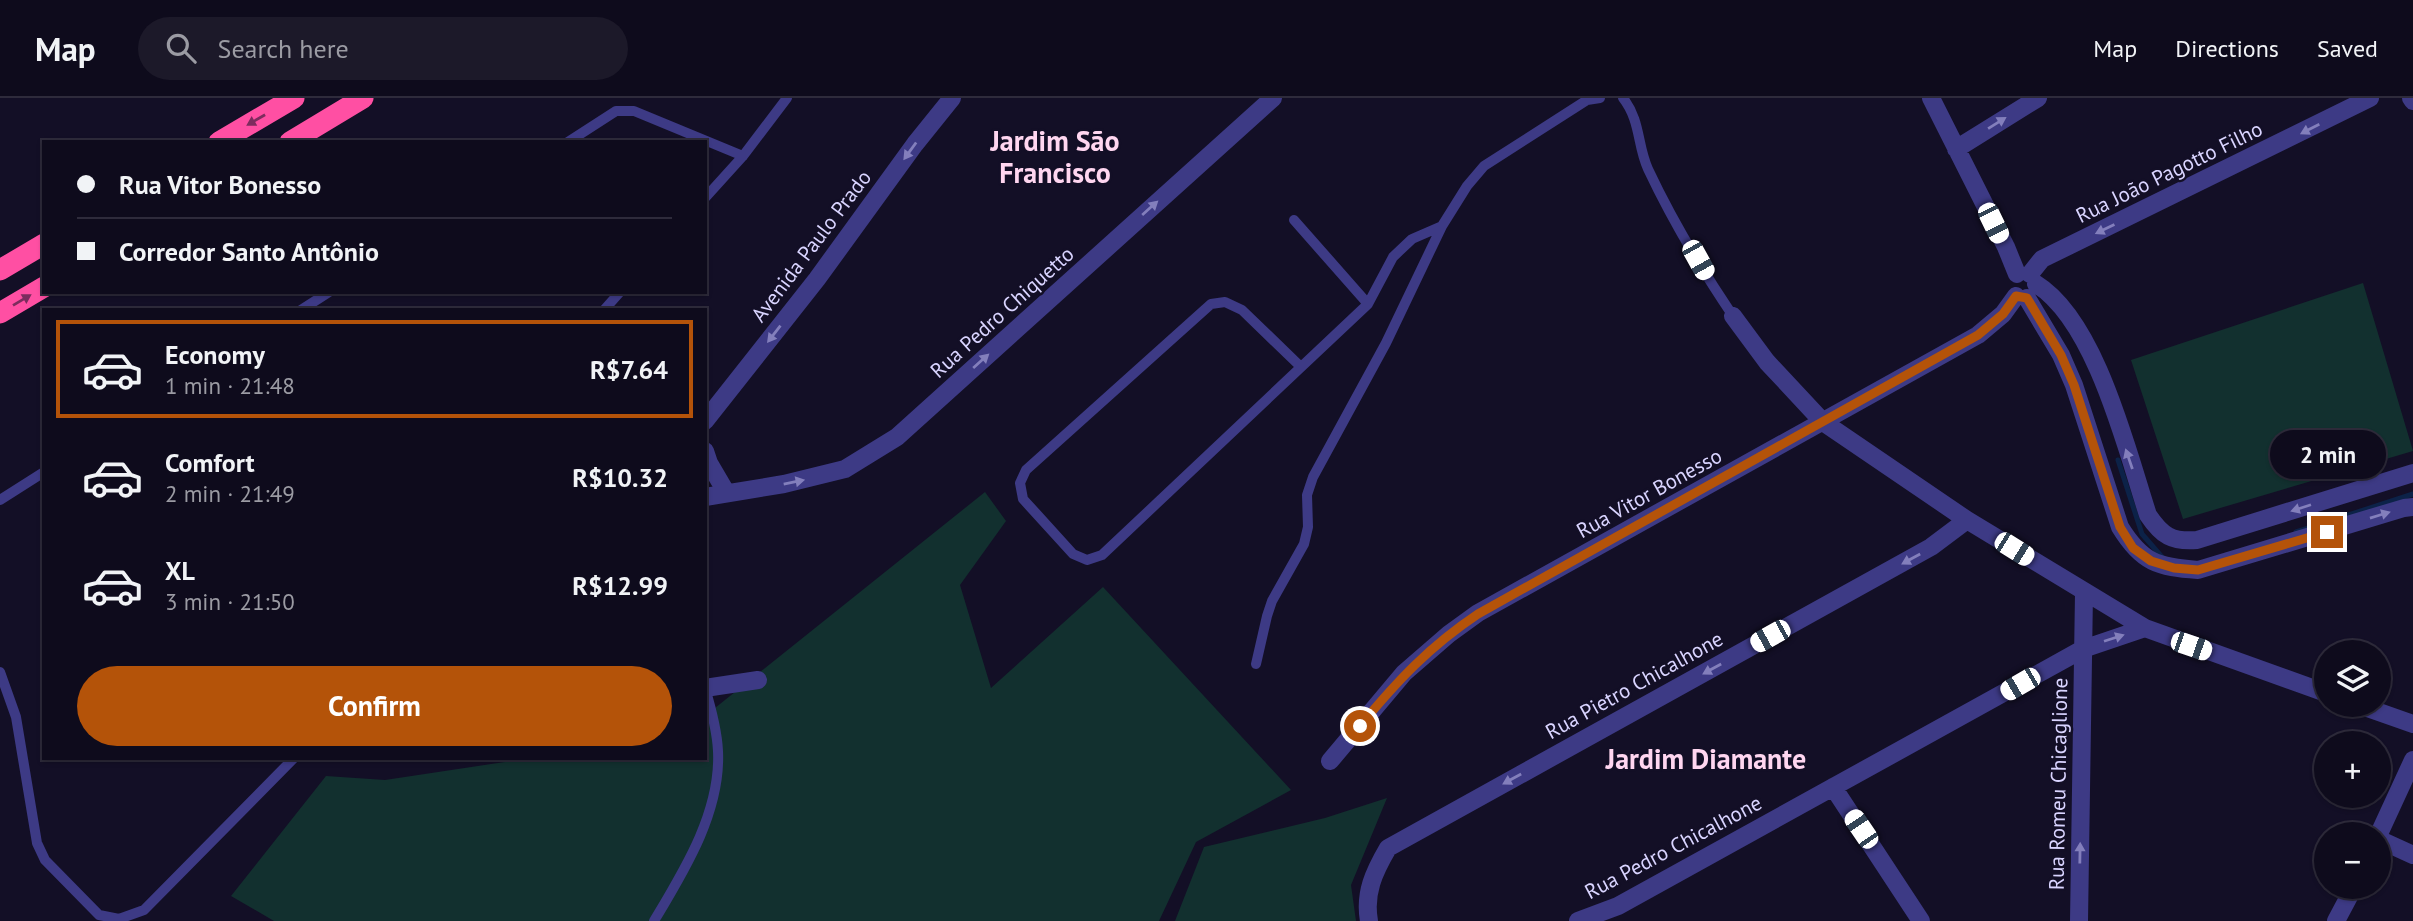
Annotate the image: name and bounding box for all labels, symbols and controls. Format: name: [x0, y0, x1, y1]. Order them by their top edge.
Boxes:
search box: [138, 17, 628, 80]
text: Map: [35, 27, 96, 70]
icon: search: [162, 29, 200, 67]
text: Search here: [218, 32, 349, 65]
text: Map: [2093, 33, 2137, 64]
text: Directions: [2175, 33, 2279, 64]
text: Saved: [2317, 33, 2378, 64]
one-way arrow: [247, 114, 266, 126]
street label: Rua João Pagotto Filho: [2071, 115, 2267, 229]
one-way arrow: [1987, 117, 2007, 130]
district label: Jardim São Francisco: [989, 122, 1120, 191]
one-way arrow: [2299, 123, 2319, 135]
one-way arrow: [903, 142, 917, 161]
street label: Avenida Paulo Prado: [745, 165, 877, 327]
text: Rua Vitor Bonesso: [119, 168, 321, 201]
car: [1975, 200, 2012, 246]
one-way arrow: [1141, 201, 1158, 217]
one-way arrow: [2095, 223, 2115, 234]
text: Corredor Santo Antônio: [119, 235, 379, 268]
car: [1679, 237, 1718, 283]
street label: Rua Pedro Chiquetto: [925, 240, 1079, 384]
one-way arrow: [12, 294, 31, 306]
one-way arrow: [766, 324, 781, 342]
icon: car: [81, 338, 144, 401]
text: Economy: [165, 338, 265, 371]
text: R$7.64: [590, 353, 668, 386]
one-way arrow: [972, 353, 990, 369]
text: 1 min · 21:48: [165, 371, 295, 400]
callout: 2 min: [2269, 430, 2385, 480]
text: 2 min: [2300, 440, 2356, 469]
street label: Rua Vitor Bonesso: [1572, 442, 1726, 544]
icon: car: [81, 446, 144, 509]
text: Comfort: [165, 446, 255, 479]
one-way arrow: [2123, 448, 2134, 469]
text: R$10.32: [572, 461, 668, 494]
one-way arrow: [783, 476, 805, 487]
text: 2 min · 21:49: [165, 479, 295, 508]
one-way arrow: [2290, 503, 2311, 514]
one-way arrow: [2370, 510, 2391, 520]
route end: [2311, 516, 2343, 548]
car: [1991, 529, 2038, 569]
one-way arrow: [1901, 553, 1920, 565]
icon: car: [81, 554, 144, 617]
text: XL: [165, 554, 195, 587]
text: R$12.99: [572, 569, 668, 602]
text: 3 min · 21:50: [165, 587, 295, 616]
car: [1747, 617, 1794, 655]
street label: Rua Pietro Chicalhone: [1541, 625, 1727, 745]
car: [2168, 629, 2215, 663]
one-way arrow: [2104, 632, 2125, 643]
map controls: [2314, 640, 2391, 899]
button: layers: [2314, 640, 2391, 717]
one-way arrow: [1702, 663, 1721, 675]
car: [1997, 664, 2044, 704]
button: Confirm: [77, 666, 672, 746]
street label: Rua Romeu Chicaglione: [2043, 678, 2073, 890]
route start: [1344, 710, 1376, 742]
button: +: [2314, 731, 2391, 808]
district label: Jardim Diamante: [1605, 740, 1806, 777]
one-way arrow: [1503, 773, 1522, 785]
street label: Rua Pedro Chicalhone: [1580, 789, 1766, 905]
car: [1841, 806, 1882, 852]
button: −: [2314, 822, 2391, 899]
one-way arrow: [2074, 842, 2086, 864]

